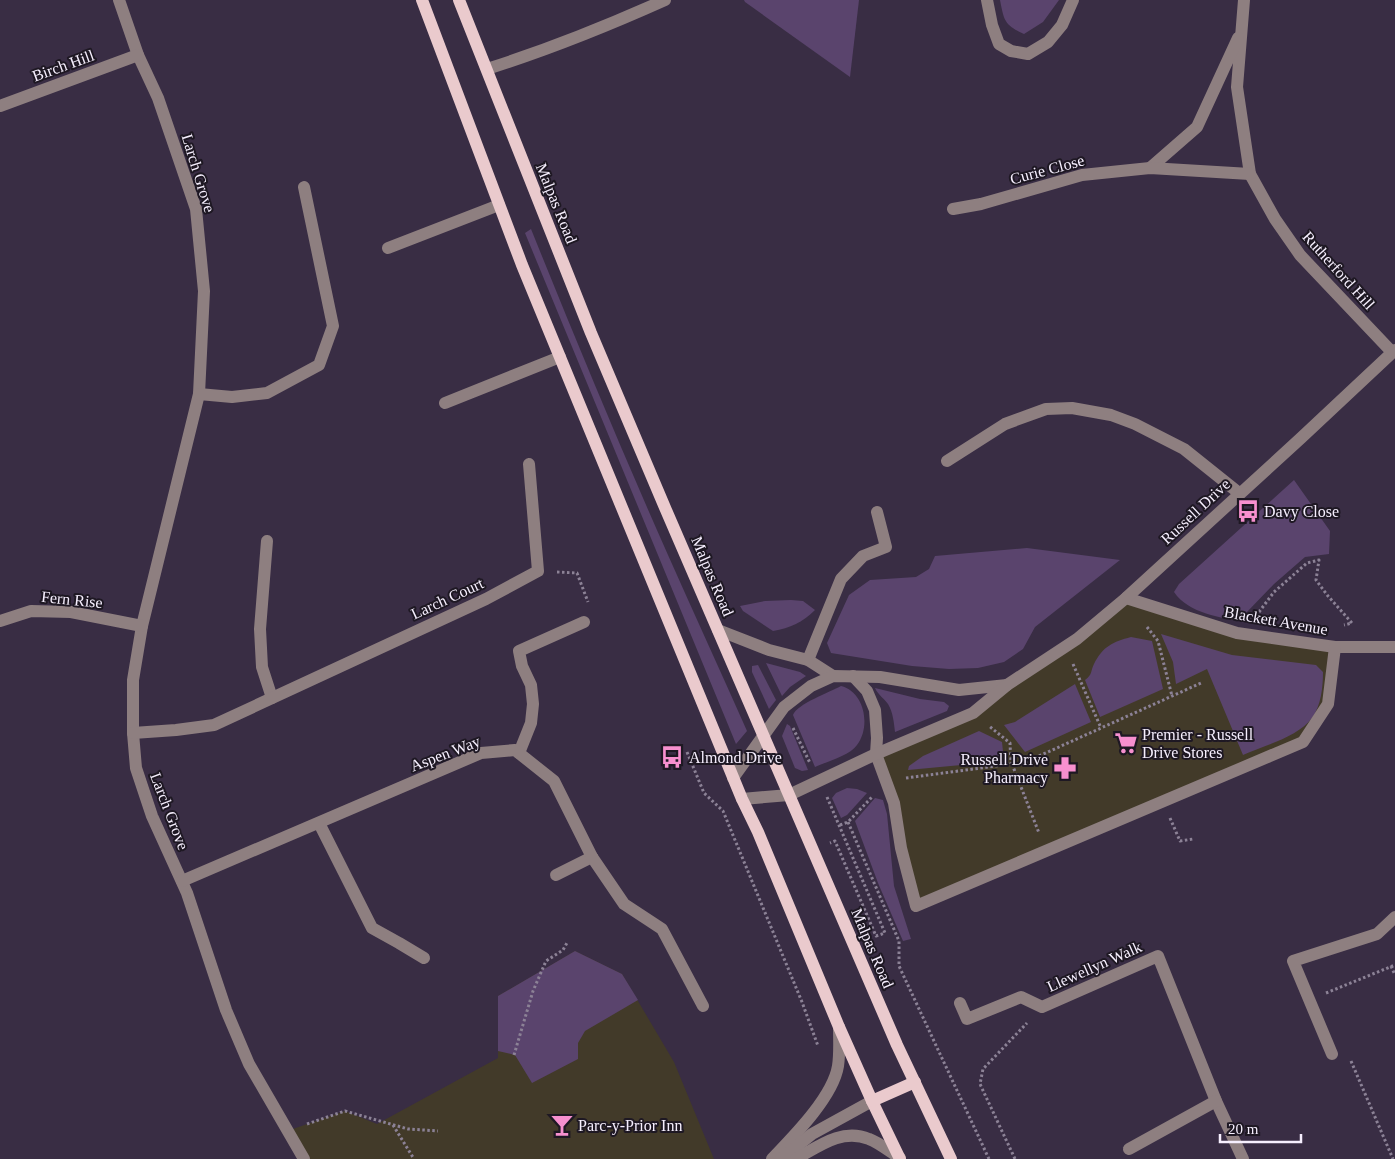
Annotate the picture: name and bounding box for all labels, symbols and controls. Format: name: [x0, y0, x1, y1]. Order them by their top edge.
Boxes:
street label: Birch Hill: [30, 46, 97, 84]
street label: Larch Grove: [179, 132, 219, 215]
street label: Curie Close: [1008, 151, 1086, 188]
street label: Malpas Road: [532, 161, 580, 246]
street label: Rutherford Hill: [1299, 228, 1378, 313]
street label: Russell Drive: [1158, 475, 1233, 547]
bus stop icon: Davy Close: [1235, 498, 1261, 524]
place label: Davy Close: [1264, 503, 1339, 521]
street label: Malpas Road: [687, 534, 737, 619]
street label: Larch Court: [408, 574, 487, 623]
street label: Fern Rise: [40, 588, 104, 611]
street label: Blackett Avenue: [1223, 603, 1329, 638]
place label: Premier - Russell Drive Stores: [1142, 726, 1254, 761]
supermarket icon: Premier - Russell Drive Stores: [1113, 730, 1139, 756]
street label: Aspen Way: [408, 732, 483, 776]
bus stop icon: Almond Drive: [659, 744, 685, 770]
place label: Almond Drive: [689, 749, 782, 766]
place label: Russell Drive Pharmacy: [960, 751, 1048, 787]
pharmacy icon: Russell Drive Pharmacy: [1052, 755, 1078, 781]
street label: Larch Grove: [147, 770, 192, 852]
street label: Malpas Road: [847, 906, 897, 991]
street label: Llewellyn Walk: [1044, 938, 1145, 996]
bar icon: Parc-y-Prior Inn: [549, 1112, 575, 1138]
scale bar: [1220, 1112, 1301, 1144]
place label: Parc-y-Prior Inn: [578, 1117, 682, 1135]
text: 20 m: [1228, 1121, 1259, 1137]

